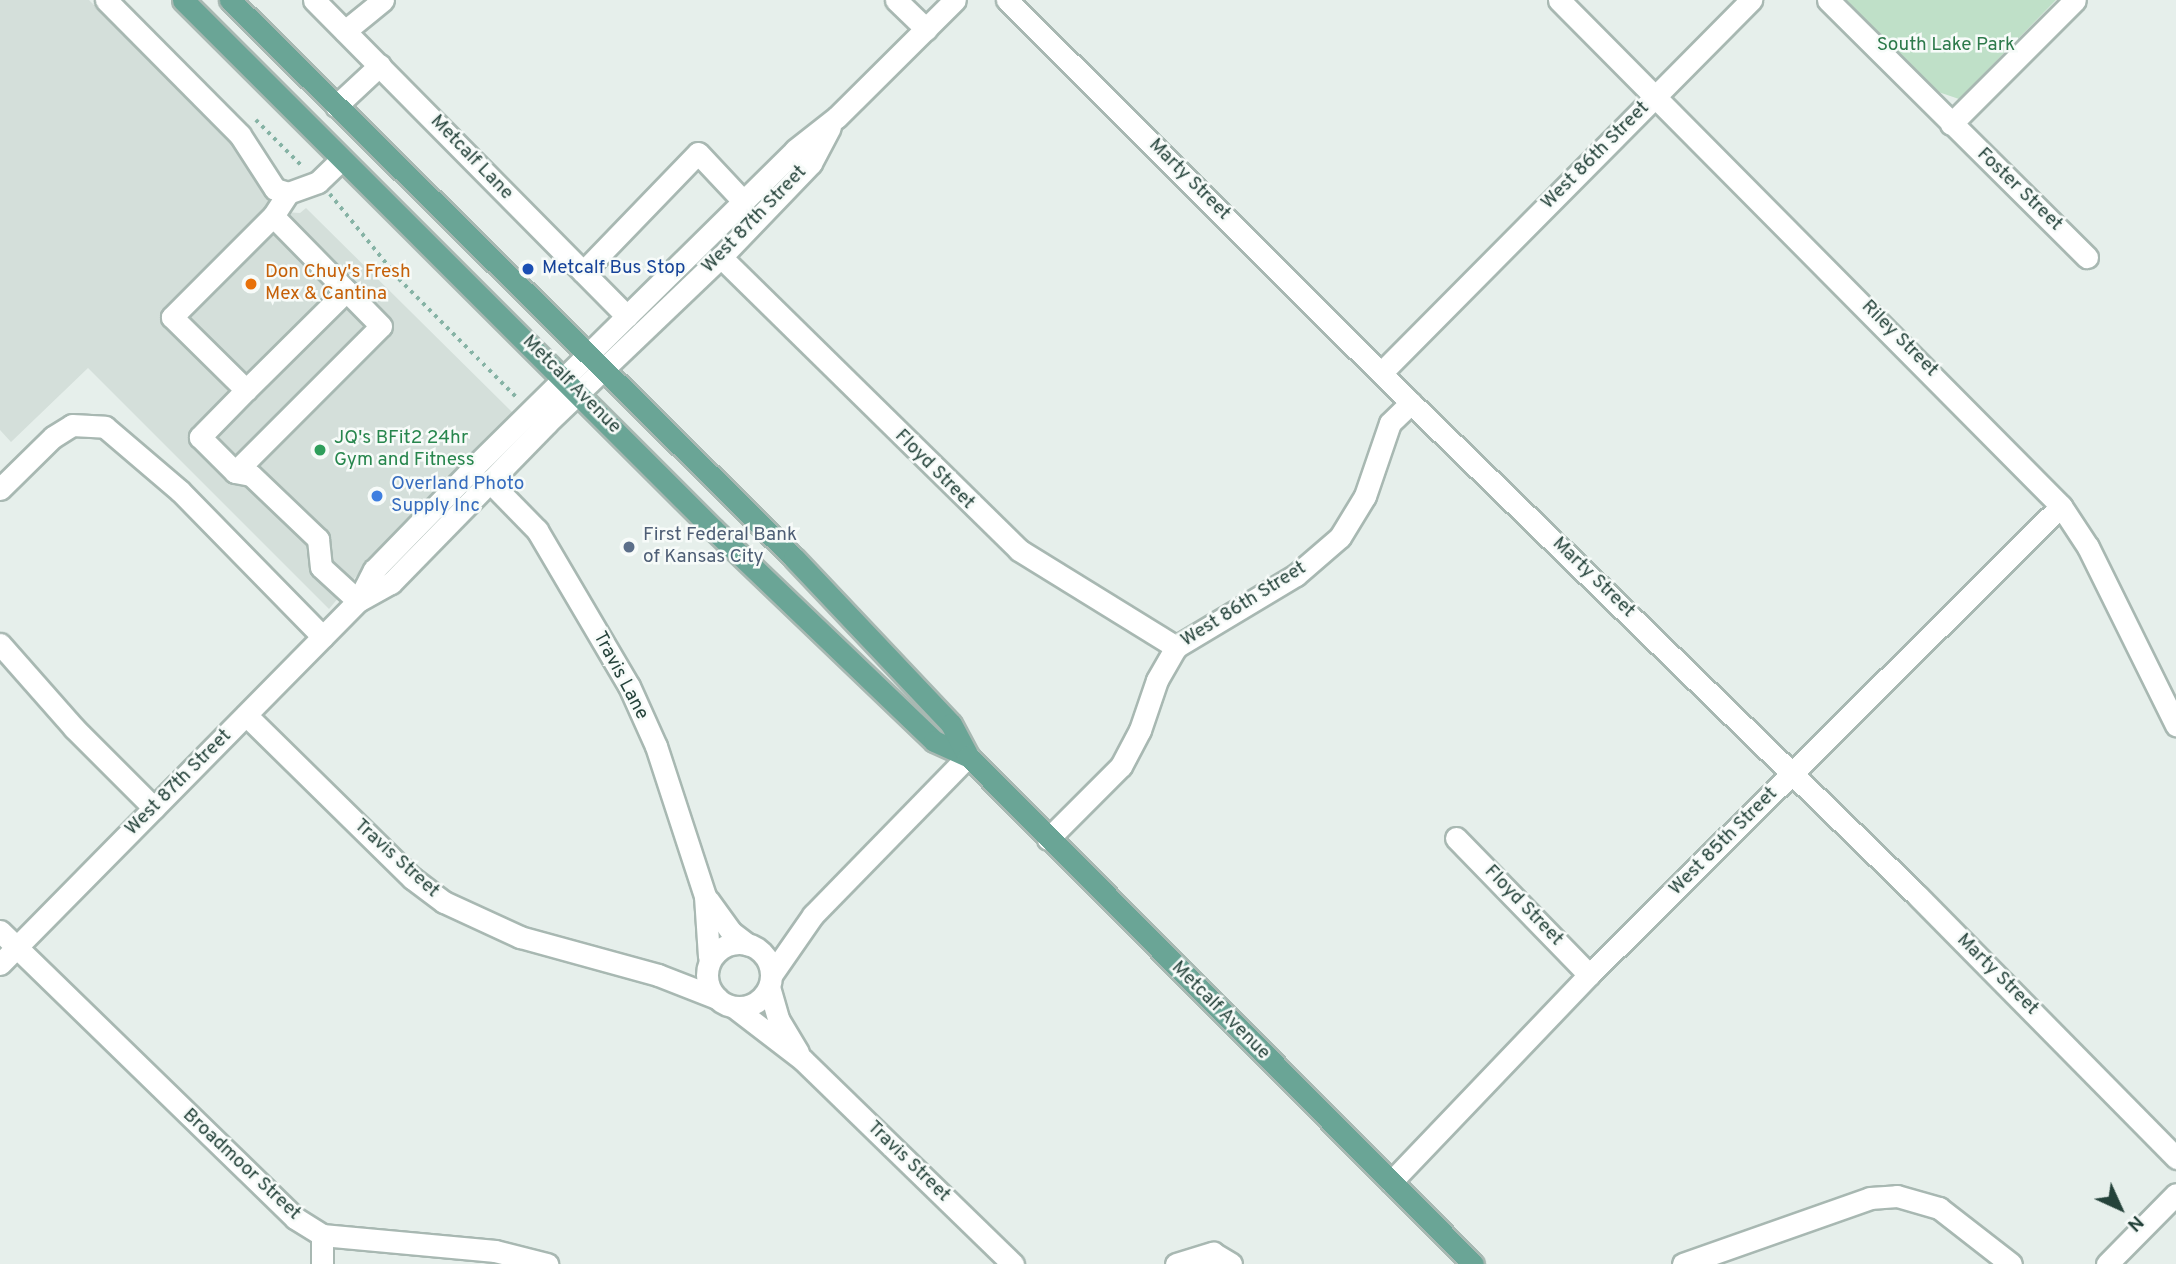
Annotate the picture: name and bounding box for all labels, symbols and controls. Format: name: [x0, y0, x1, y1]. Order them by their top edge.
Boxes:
park label: South Lake Park: [1877, 35, 2015, 57]
street label: West 86th Street: [1537, 97, 1655, 215]
street label: Metcalf Lane: [425, 111, 517, 205]
street label: Marty Street: [1143, 134, 1235, 226]
street label: Foster Street: [1972, 144, 2066, 236]
street label: West 87th Street: [698, 161, 812, 279]
place label: Metcalf Bus Stop: [542, 258, 685, 280]
marker: Metcalf Bus Stop: [520, 261, 536, 277]
place label: Don Chuy's Fresh Mex & Cantina: [265, 262, 411, 306]
marker: Don Chuy's Fresh Mex & Cantina: [243, 276, 259, 292]
street label: Riley Street: [1856, 296, 1942, 382]
street label: Metcalf Avenue: [517, 331, 625, 439]
street label: Floyd Street: [889, 425, 979, 515]
place label: JQ's BFit2 24hr Gym and Fitness: [334, 428, 475, 472]
marker: JQ's BFit2 24hr Gym and Fitness: [312, 442, 328, 458]
place label: Overland Photo Supply Inc: [391, 474, 524, 518]
marker: Overland Photo Supply Inc: [369, 488, 385, 504]
place label: First Federal Bank of Kansas City: [643, 525, 797, 569]
street label: Marty Street: [1547, 533, 1639, 623]
marker: First Federal Bank of Kansas City: [621, 539, 637, 555]
street label: West 86th Street: [1177, 557, 1311, 653]
street label: Travis Lane: [587, 628, 653, 724]
street label: West 87th Street: [121, 725, 237, 841]
street label: West 85th Street: [1665, 783, 1783, 901]
street label: Travis Street: [349, 815, 443, 903]
street label: Floyd Street: [1479, 861, 1567, 951]
street label: Marty Street: [1951, 929, 2043, 1021]
street label: Metcalf Avenue: [1166, 957, 1274, 1065]
street label: Broadmoor Street: [177, 1104, 305, 1226]
street label: Travis Street: [862, 1117, 954, 1207]
north arrow: [2085, 1173, 2155, 1243]
text: N: [2122, 1210, 2148, 1236]

